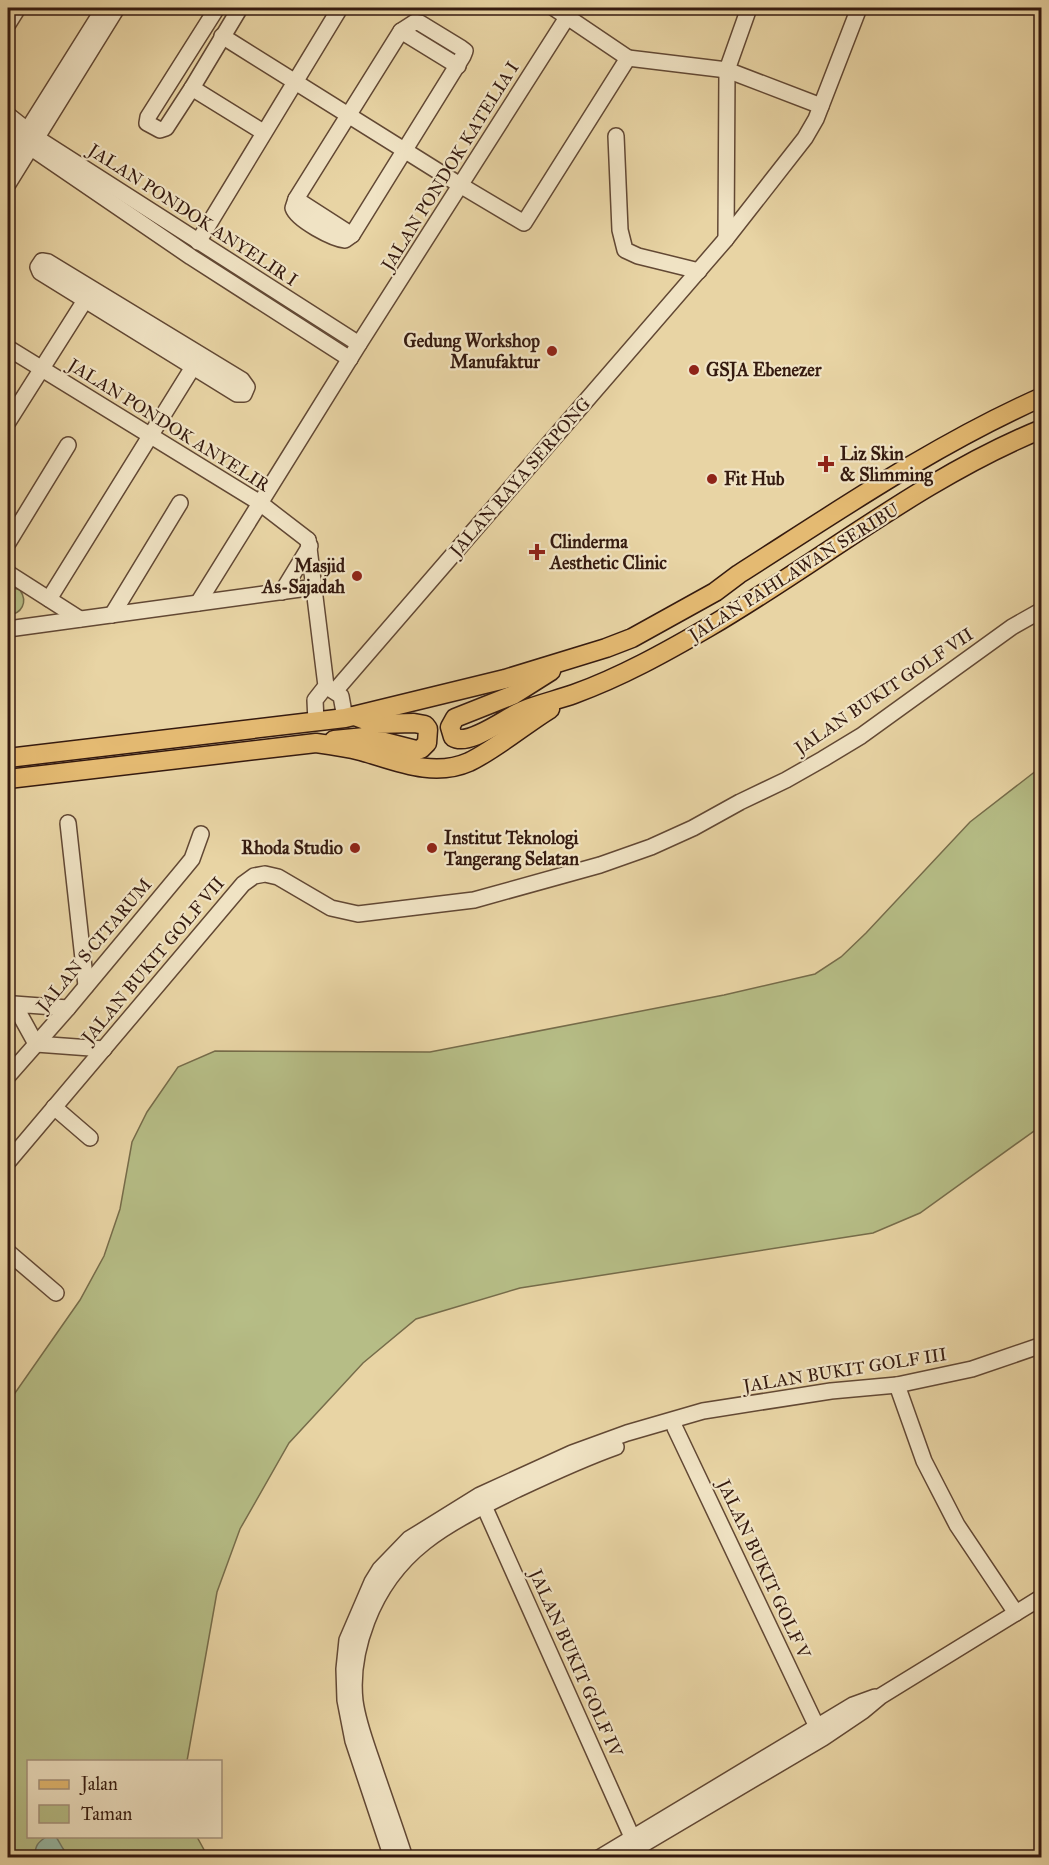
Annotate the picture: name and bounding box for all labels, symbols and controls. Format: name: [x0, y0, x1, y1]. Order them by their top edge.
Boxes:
street label: JALAN PONDOK KATELIA I: [375, 57, 524, 277]
street label: JALAN PONDOK ANYELIR I: [82, 138, 302, 292]
place label: Gedung Workshop Manufaktur: [404, 330, 541, 373]
marker: Gedung Workshop Manufaktur: [545, 344, 559, 358]
street label: JALAN PONDOK ANYELIR: [62, 353, 275, 498]
place label: GSJA Ebenezer: [706, 359, 823, 382]
marker: GSJA Ebenezer: [687, 363, 701, 377]
street label: JALAN RAYA SERPONG: [444, 393, 596, 563]
place label: Liz Skin & Slimming: [840, 443, 933, 487]
marker: Liz Skin & Slimming: [817, 455, 835, 473]
place label: Fit Hub: [724, 468, 785, 490]
marker: Fit Hub: [705, 472, 719, 486]
street label: JALAN PAHLAWAN SERIBU: [683, 498, 905, 648]
place label: Clinderma Aesthetic Clinic: [549, 531, 667, 574]
marker: Clinderma Aesthetic Clinic: [528, 543, 546, 561]
place label: Masjid As-Sajadah: [261, 555, 346, 599]
marker: Masjid As-Sajadah: [350, 569, 364, 583]
street label: JALAN BUKIT GOLF VII: [789, 623, 978, 761]
place label: Institut Teknologi Tangerang Selatan: [443, 827, 579, 871]
place label: Rhoda Studio: [241, 837, 343, 859]
marker: Rhoda Studio: [348, 841, 362, 855]
marker: Institut Teknologi Tangerang Selatan: [425, 841, 439, 855]
street label: JALAN BUKIT GOLF VII: [76, 872, 230, 1050]
street label: JALAN S CITARUM: [30, 874, 157, 1018]
street label: JALAN BUKIT GOLF III: [740, 1343, 949, 1398]
street label: JALAN BUKIT GOLF V: [711, 1474, 816, 1664]
street label: JALAN BUKIT GOLF IV: [523, 1564, 628, 1762]
legend: [27, 1760, 222, 1838]
text: Jalan: [79, 1773, 118, 1796]
text: Taman: [81, 1803, 133, 1825]

